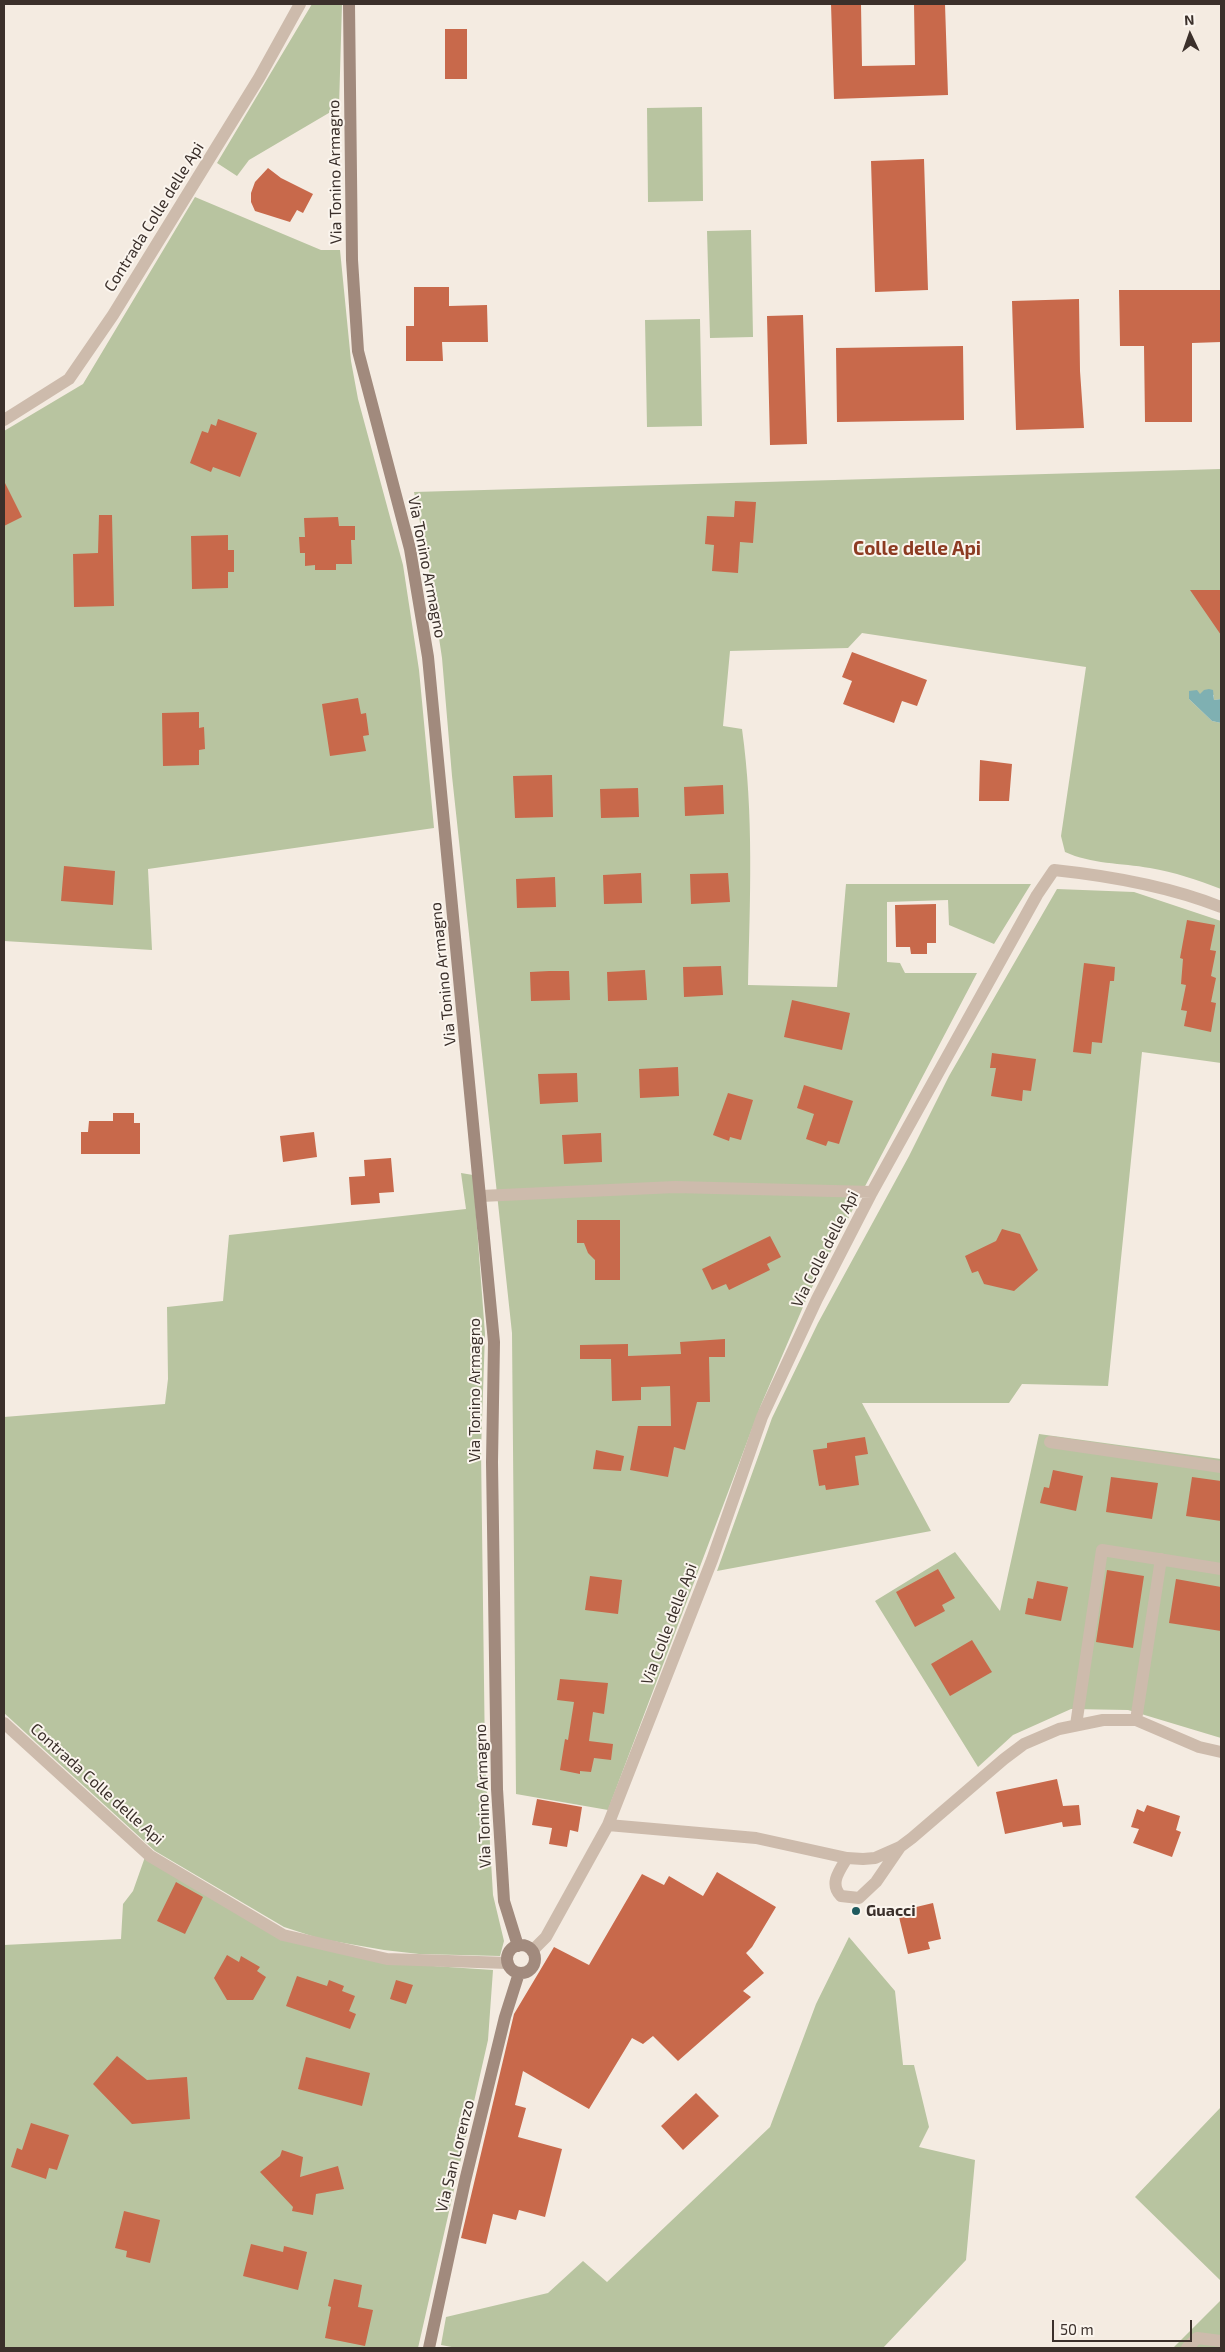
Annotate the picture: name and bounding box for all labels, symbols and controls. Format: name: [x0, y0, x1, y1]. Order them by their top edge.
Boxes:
north arrow: [1165, 10, 1215, 60]
text: N: [1184, 11, 1195, 28]
street label: Via Tonino Armagno: [324, 100, 346, 244]
street label: Contrada Colle delle Api: [100, 139, 208, 295]
street label: Via Tonino Armagno: [404, 494, 450, 640]
district label: Colle delle Api: [853, 538, 981, 560]
street label: Via Tonino Armagno: [426, 901, 460, 1047]
street label: Via Colle delle Api: [787, 1187, 863, 1311]
street label: Via Tonino Armagno: [465, 1318, 485, 1462]
street label: Via Colle delle Api: [637, 1561, 701, 1687]
street label: Contrada Colle delle Api: [26, 1719, 168, 1849]
street label: Via Tonino Armagno: [471, 1724, 495, 1868]
place label: Guacci: [866, 1901, 916, 1921]
marker: Guacci: [850, 1905, 862, 1917]
street label: Via San Lorenzo: [432, 2098, 478, 2214]
scale bar: [1055, 2310, 1195, 2342]
text: 50 m: [1060, 2320, 1094, 2338]

